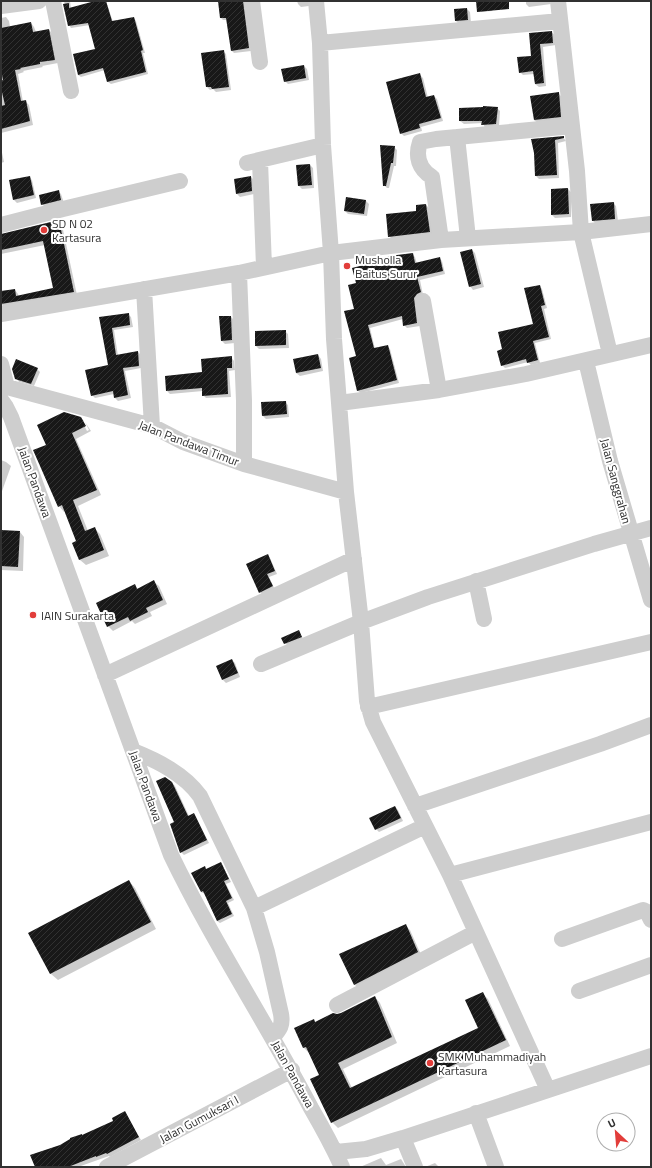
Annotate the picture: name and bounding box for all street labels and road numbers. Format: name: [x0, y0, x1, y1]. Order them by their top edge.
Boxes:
street label: Jalan Pandawa Timur: [136, 415, 242, 471]
street label: Jalan Sanggrahan: [595, 436, 637, 526]
street label: Jalan Pandawa: [13, 444, 57, 520]
street label: Jalan Pandawa: [124, 748, 168, 824]
street label: Jalan Pandawa: [267, 1037, 319, 1111]
street label: Jalan Gumuksari I: [156, 1090, 242, 1148]

